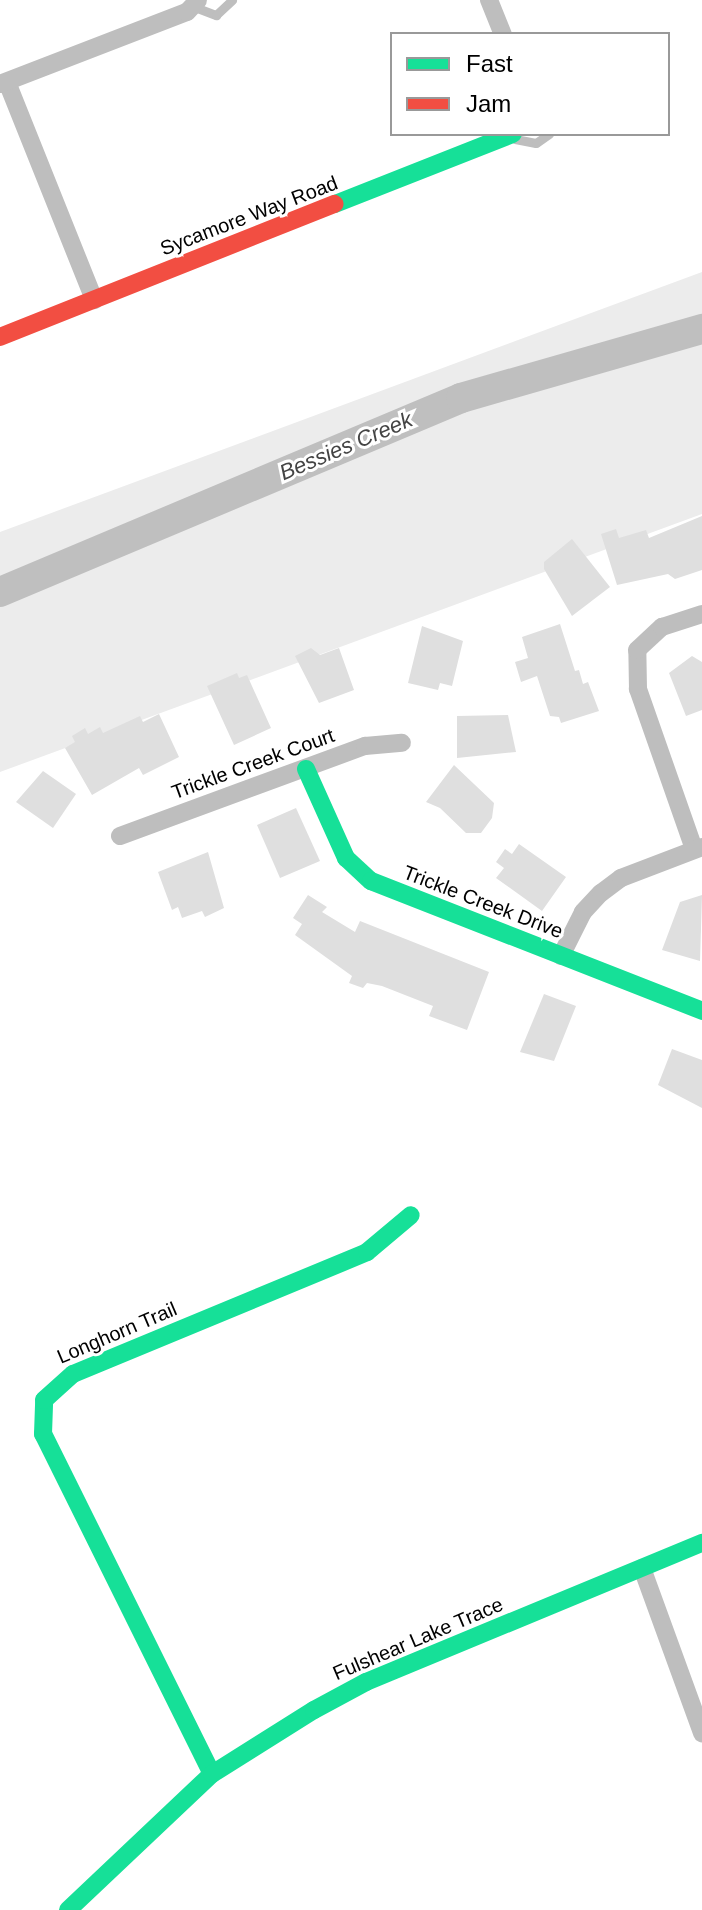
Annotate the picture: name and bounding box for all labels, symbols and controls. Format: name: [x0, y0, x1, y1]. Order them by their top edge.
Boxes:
legend: [390, 32, 670, 136]
text: Fast: [466, 50, 513, 77]
text: Jam: [466, 90, 511, 117]
street label: Sycamore Way Road: [157, 171, 341, 261]
water label: Bessies Creek: [276, 406, 416, 486]
street label: Trickle Creek Court: [168, 723, 338, 805]
street label: Trickle Creek Drive: [400, 860, 566, 944]
street label: Longhorn Trail: [53, 1297, 181, 1369]
street label: Fulshear Lake Trace: [329, 1592, 507, 1686]

